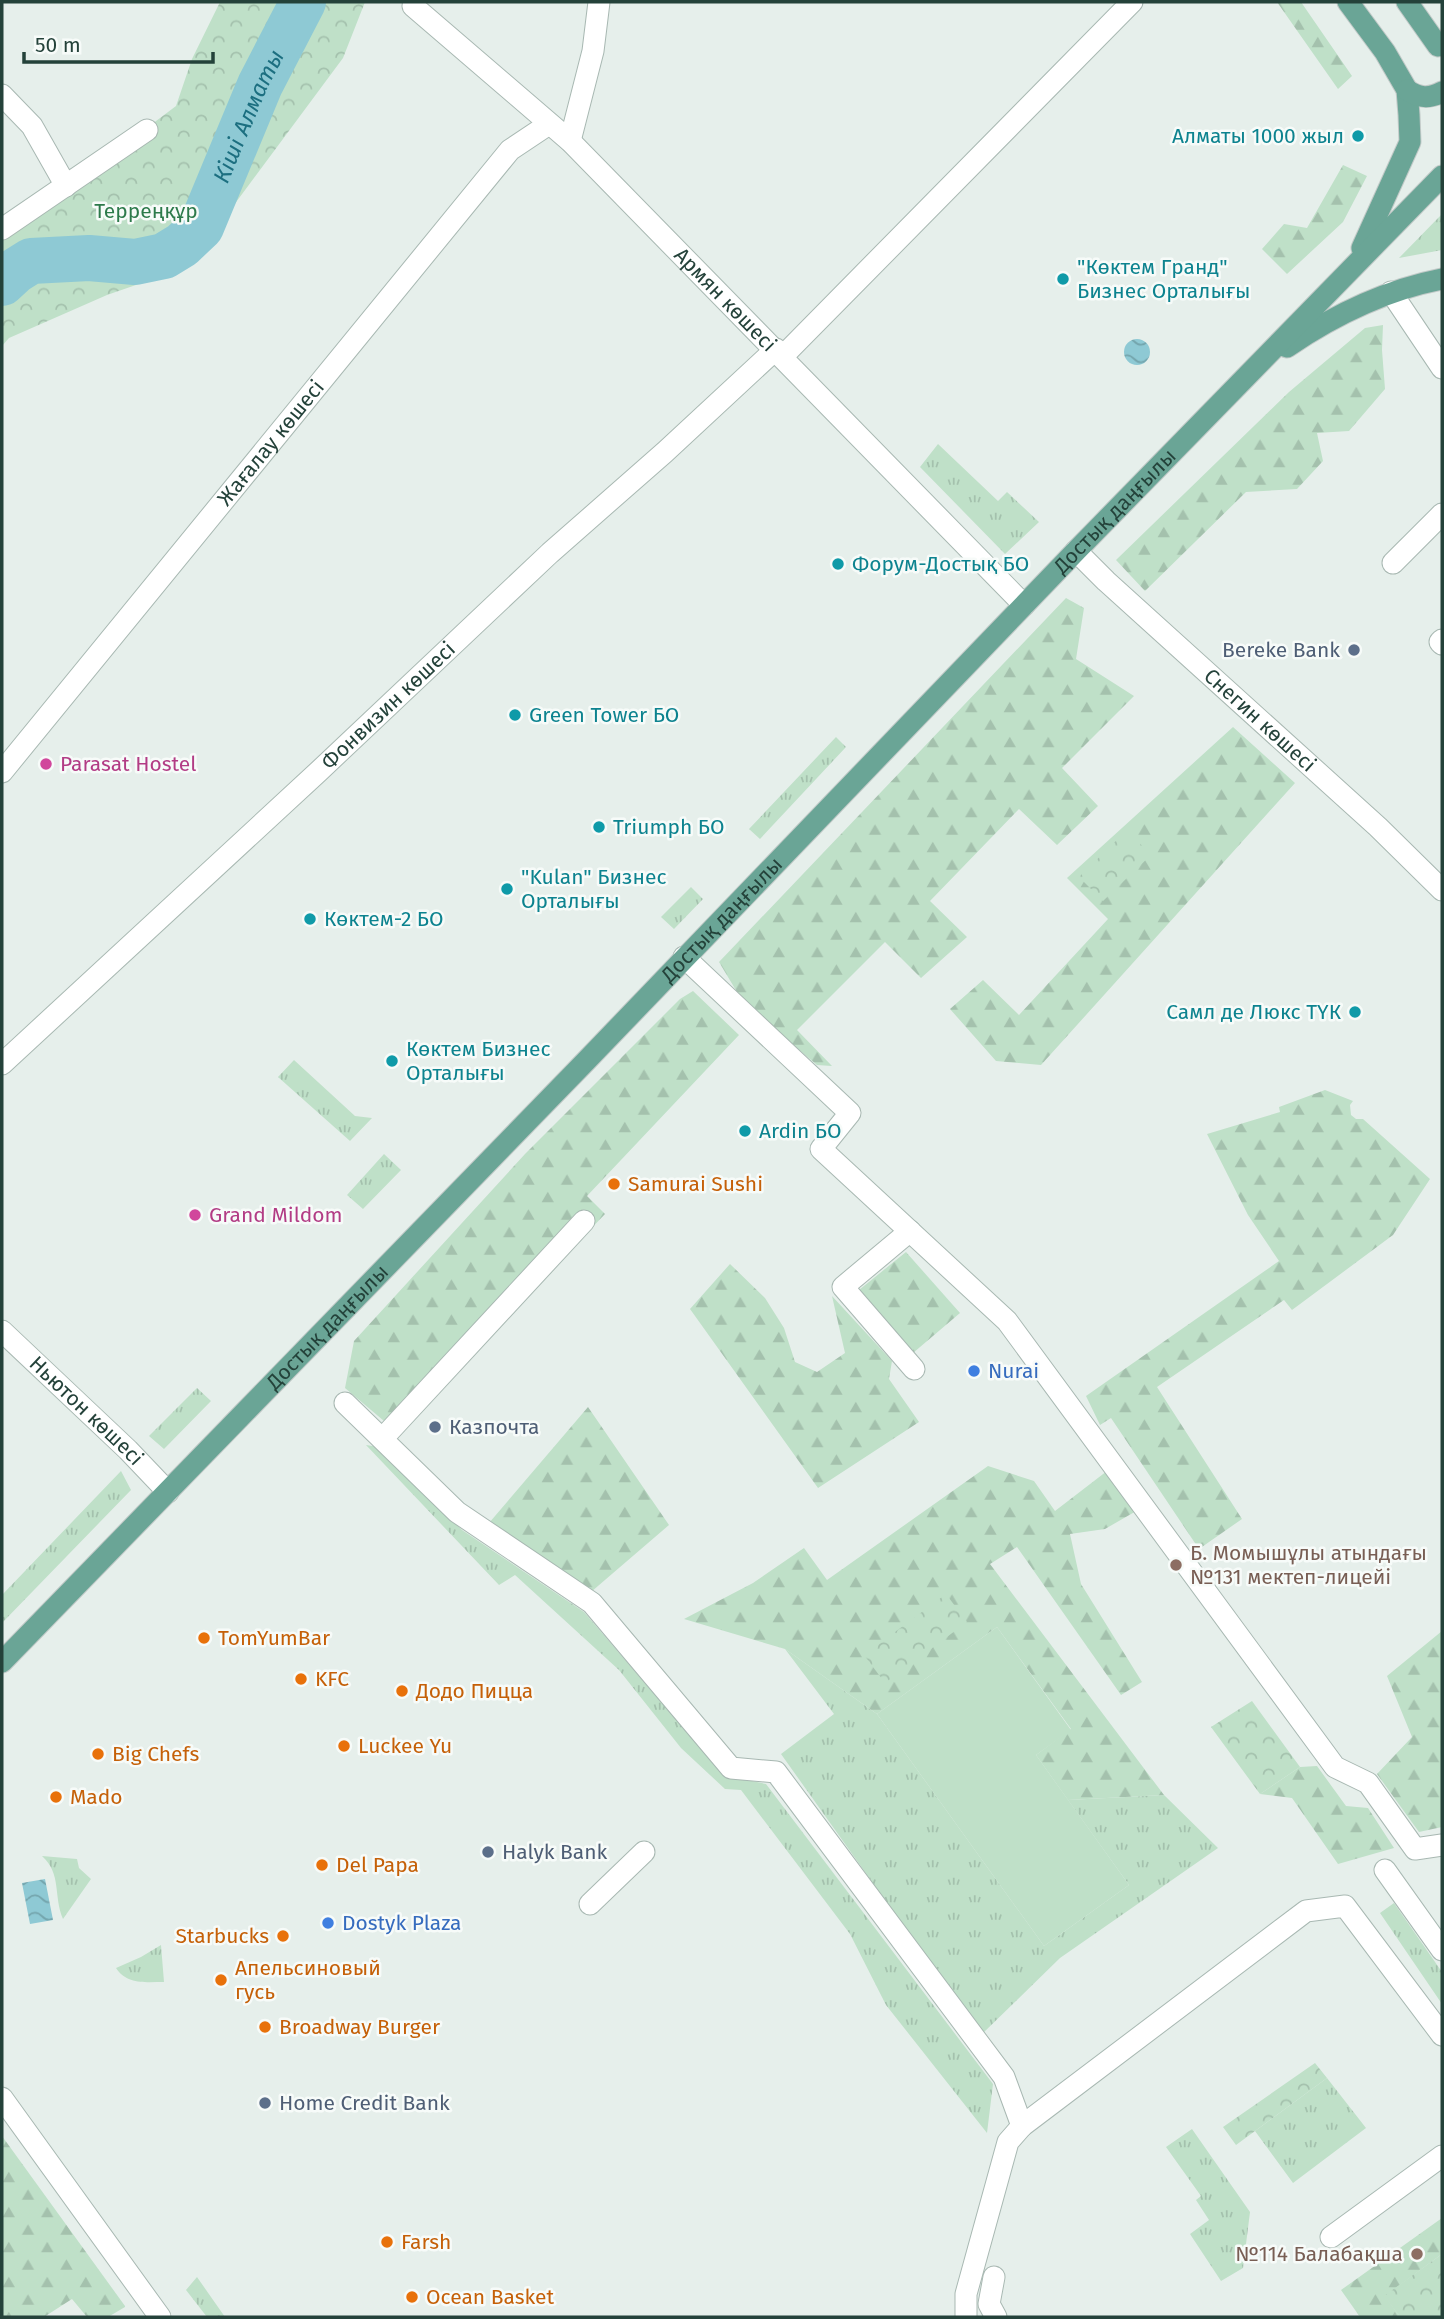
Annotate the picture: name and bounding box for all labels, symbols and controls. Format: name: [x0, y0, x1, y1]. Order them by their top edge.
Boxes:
scale bar: [24, 21, 214, 65]
text: 50 m: [35, 32, 81, 58]
water label: Кіші Алматы: [207, 45, 290, 187]
place label: Алматы 1000 жыл: [1172, 123, 1344, 149]
marker: Алматы 1000 жыл: [1350, 128, 1366, 144]
park label: Терреңқұр: [94, 198, 198, 224]
street label: Армян көшесі: [669, 242, 782, 357]
place label: "Көктем Гранд" Бизнес Орталығы: [1077, 254, 1250, 304]
marker: "Көктем Гранд" Бизнес Орталығы: [1055, 271, 1071, 287]
street label: Жағалау көшесі: [212, 375, 330, 511]
street label: Достық даңғылы: [1048, 443, 1182, 580]
place label: Форум-Достық БО: [852, 551, 1029, 577]
marker: Форум-Достық БО: [830, 556, 846, 572]
street label: Фонвизин көшесі: [316, 636, 461, 775]
place label: Bereke Bank: [1222, 637, 1340, 663]
marker: Bereke Bank: [1346, 642, 1362, 658]
street label: Снегин көшесі: [1199, 663, 1321, 778]
place label: Green Tower БО: [529, 702, 679, 728]
marker: Green Tower БО: [507, 707, 523, 723]
place label: Parasat Hostel: [60, 751, 196, 777]
marker: Parasat Hostel: [38, 756, 54, 772]
place label: Triumph БО: [613, 814, 725, 840]
marker: Triumph БО: [591, 819, 607, 835]
street label: Достық даңғылы: [655, 851, 788, 989]
place label: "Kulan" Бизнес Орталығы: [521, 864, 667, 914]
marker: "Kulan" Бизнес Орталығы: [499, 881, 515, 897]
place label: Көктем-2 БО: [324, 906, 444, 932]
marker: Көктем-2 БО: [302, 911, 318, 927]
place label: Самл де Люкс ТҮК: [1166, 999, 1342, 1025]
marker: Самл де Люкс ТҮК: [1347, 1004, 1363, 1020]
place label: Көктем Бизнес Орталығы: [406, 1036, 550, 1086]
marker: Көктем Бизнес Орталығы: [384, 1053, 400, 1069]
place label: Ardin БО: [759, 1118, 842, 1144]
marker: Ardin БО: [737, 1123, 753, 1139]
place label: Samurai Sushi: [628, 1171, 763, 1197]
marker: Samurai Sushi: [606, 1176, 622, 1192]
place label: Grand Mildom: [209, 1202, 343, 1228]
marker: Grand Mildom: [187, 1207, 203, 1223]
street label: Достық даңғылы: [260, 1259, 394, 1396]
street label: Ньютон көшесі: [24, 1351, 149, 1471]
place label: Nurai: [988, 1358, 1039, 1384]
marker: Nurai: [966, 1363, 982, 1379]
place label: Казпочта: [449, 1414, 539, 1440]
marker: Казпочта: [427, 1419, 443, 1435]
place label: Б. Момышұлы атындағы №131 мектеп-лицейі: [1190, 1540, 1427, 1590]
marker: Б. Момышұлы атындағы №131 мектеп-лицейі: [1168, 1557, 1184, 1573]
place label: TomYumBar: [218, 1625, 330, 1651]
marker: TomYumBar: [196, 1630, 212, 1646]
place label: KFC: [315, 1666, 349, 1692]
marker: KFC: [293, 1671, 309, 1687]
place label: Додо Пицца: [415, 1678, 533, 1704]
marker: Додо Пицца: [394, 1683, 410, 1699]
place label: Luckee Yu: [358, 1733, 452, 1759]
marker: Luckee Yu: [336, 1738, 352, 1754]
place label: Big Chefs: [112, 1741, 199, 1767]
marker: Big Chefs: [90, 1746, 106, 1762]
place label: Mado: [70, 1784, 123, 1810]
marker: Mado: [48, 1789, 64, 1805]
place label: Halyk Bank: [502, 1839, 608, 1865]
marker: Halyk Bank: [480, 1844, 496, 1860]
place label: Del Papa: [336, 1852, 419, 1878]
marker: Del Papa: [314, 1857, 330, 1873]
place label: Dostyk Plaza: [342, 1910, 461, 1936]
marker: Dostyk Plaza: [320, 1915, 336, 1931]
place label: Starbucks: [175, 1923, 269, 1949]
marker: Starbucks: [275, 1928, 291, 1944]
place label: Апельсиновый гусь: [235, 1955, 381, 2005]
marker: Апельсиновый гусь: [213, 1972, 229, 1988]
place label: Broadway Burger: [279, 2014, 440, 2040]
marker: Broadway Burger: [257, 2019, 273, 2035]
place label: Home Credit Bank: [279, 2090, 450, 2116]
marker: Home Credit Bank: [257, 2095, 273, 2111]
place label: Farsh: [401, 2229, 451, 2255]
marker: Farsh: [379, 2234, 395, 2250]
place label: №114 Балабақша: [1235, 2241, 1403, 2267]
marker: №114 Балабақша: [1409, 2246, 1425, 2262]
place label: Ocean Basket: [426, 2284, 554, 2310]
marker: Ocean Basket: [404, 2289, 420, 2305]

